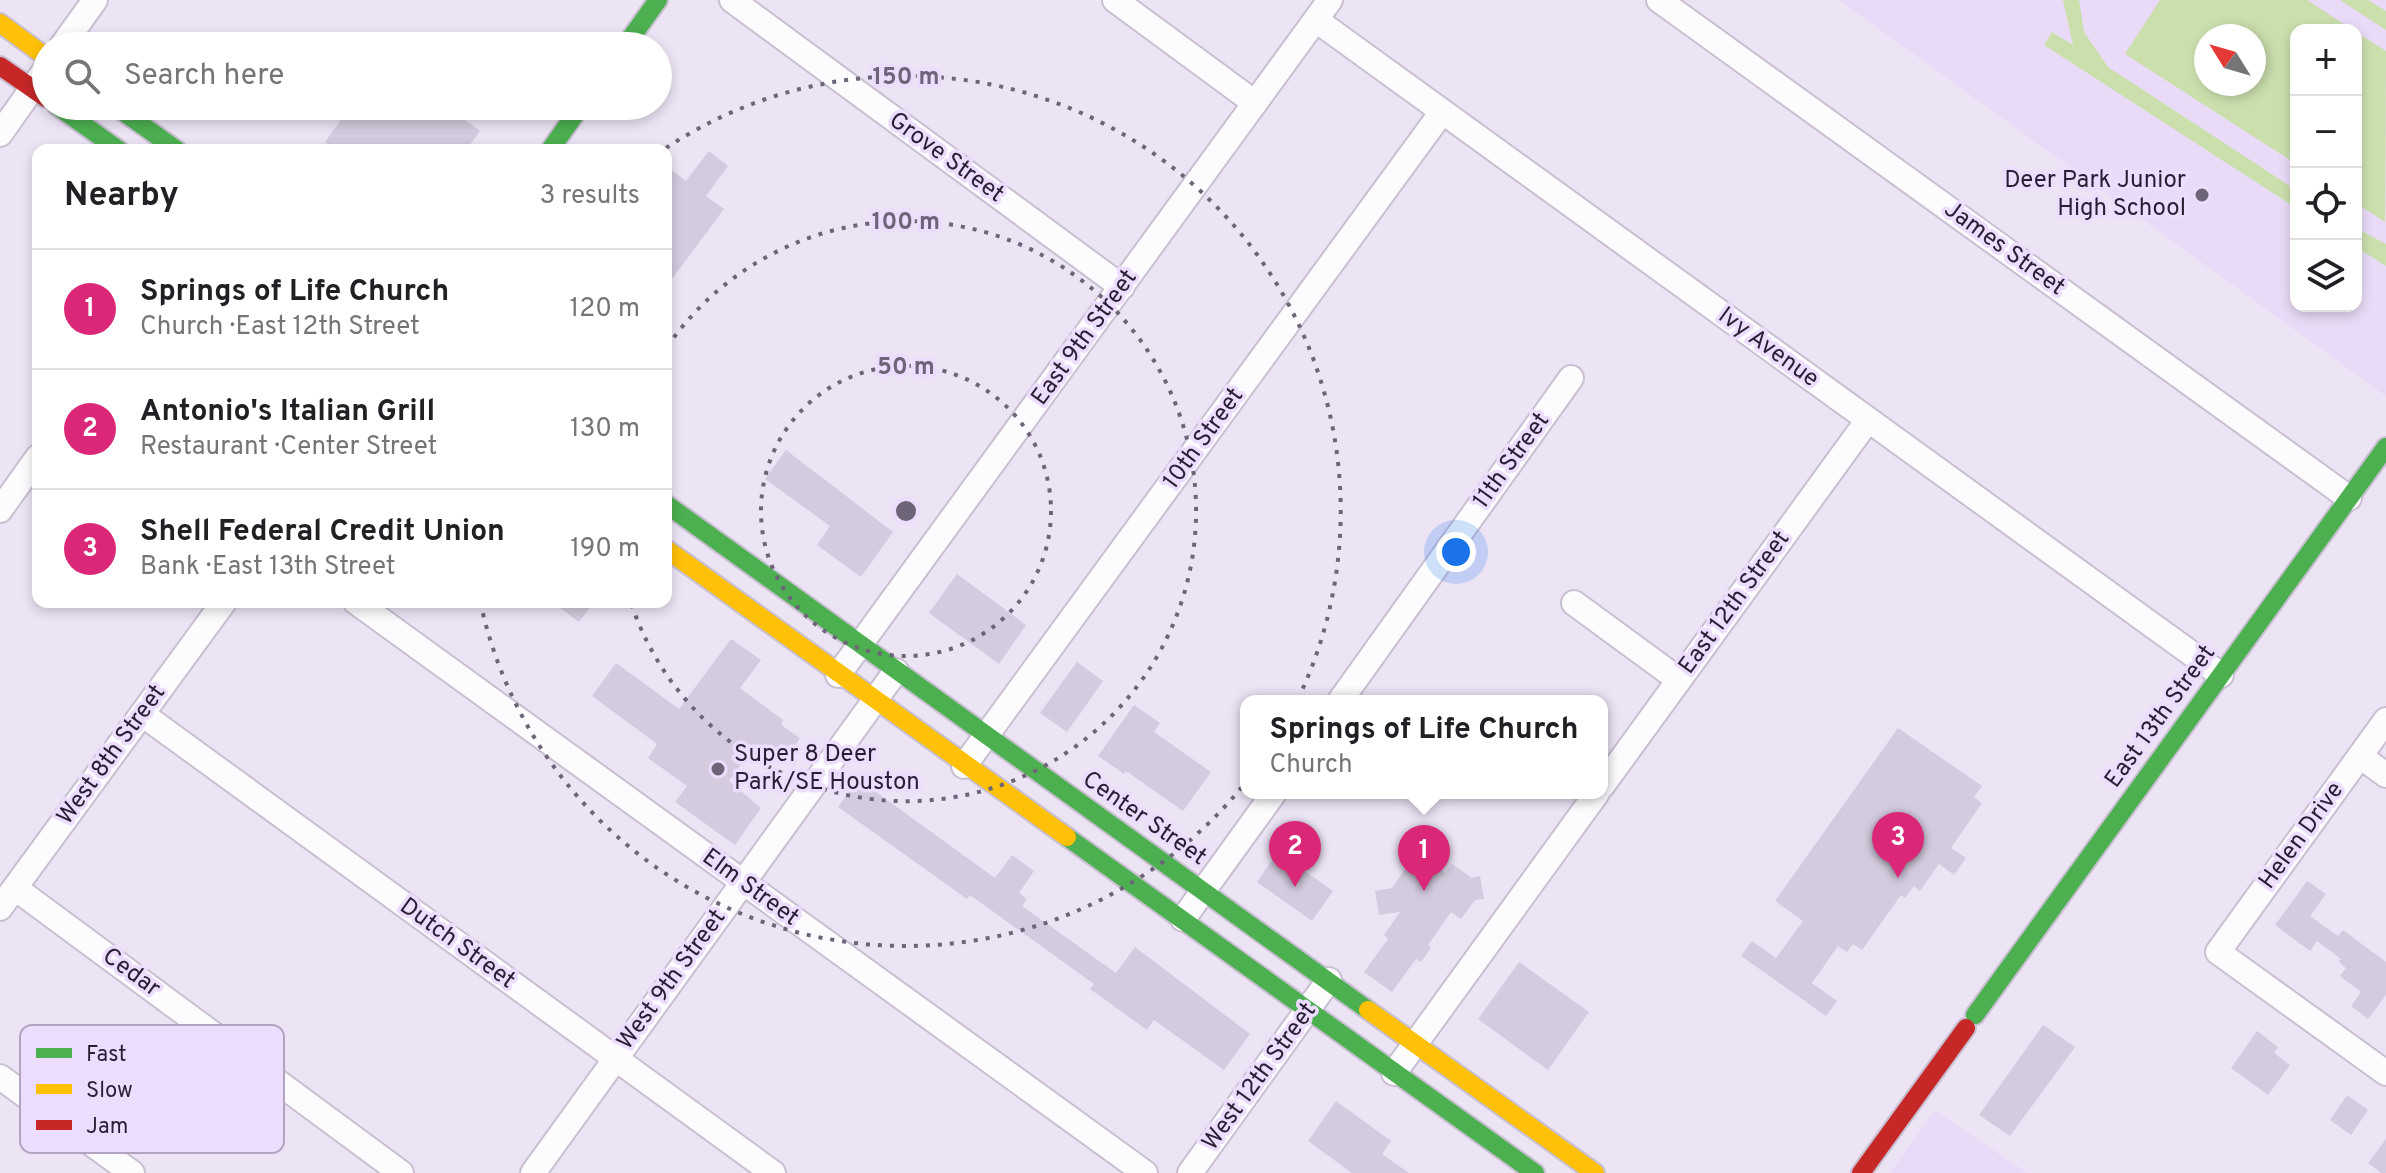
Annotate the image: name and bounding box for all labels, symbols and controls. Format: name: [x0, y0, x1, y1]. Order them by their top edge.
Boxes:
north arrow: [2194, 24, 2266, 96]
map controls: [2290, 24, 2362, 312]
button: +: [2290, 24, 2362, 96]
search box: [32, 32, 672, 120]
icon: search: [60, 54, 104, 98]
text: Search here: [124, 58, 284, 95]
text: 150 m: [872, 63, 940, 93]
button: −: [2290, 96, 2362, 168]
street label: Grove Street: [882, 106, 1010, 210]
place label: Deer Park Junior High School: [2004, 166, 2186, 224]
button: locate: [2290, 168, 2362, 240]
text: Nearby: [64, 175, 179, 218]
text: 3 results: [540, 180, 640, 213]
marker: Deer Park Junior High School: [2193, 186, 2211, 204]
street label: James Street: [1938, 195, 2070, 303]
text: 100 m: [872, 208, 940, 238]
button: layers: [2290, 240, 2362, 312]
street label: East 9th Street: [1026, 264, 1144, 412]
text: Springs of Life Church: [140, 274, 449, 311]
text: 1: [85, 293, 95, 326]
text: 120 m: [570, 293, 640, 326]
street label: Ivy Avenue: [1712, 301, 1824, 395]
text: Church · East 12th Street: [140, 311, 420, 344]
text: 50 m: [877, 353, 935, 383]
street label: 10th Street: [1157, 382, 1251, 496]
text: Antonio's Italian Grill: [140, 394, 435, 431]
street label: 11th Street: [1467, 407, 1557, 515]
text: 2: [82, 413, 98, 446]
text: 130 m: [570, 413, 640, 446]
text: Restaurant · Center Street: [140, 431, 437, 464]
centre of rings: [892, 497, 920, 525]
text: Shell Federal Credit Union: [140, 514, 505, 551]
street label: East 12th Street: [1673, 525, 1797, 681]
your location: [1436, 532, 1476, 572]
text: 3: [82, 533, 98, 566]
text: 190 m: [570, 533, 640, 566]
text: Bank · East 13th Street: [140, 551, 395, 584]
street label: East 13th Street: [2099, 640, 2223, 794]
street label: West 8th Street: [51, 679, 173, 831]
popup: [1240, 695, 1608, 799]
text: Springs of Life Church: [1269, 712, 1579, 749]
place label: Super 8 Deer Park/SE Houston: [734, 740, 920, 798]
text: Church: [1269, 749, 1353, 782]
marker: Super 8 Deer Park/SE Houston: [709, 760, 727, 778]
street label: Center Street: [1076, 765, 1212, 873]
street label: Helen Drive: [2253, 777, 2351, 895]
pin: 3: [1872, 812, 1924, 878]
pin: 2: [1269, 821, 1321, 887]
pin: 1: [1398, 825, 1450, 891]
street label: Elm Street: [696, 843, 804, 933]
street label: Dutch Street: [393, 892, 521, 996]
street label: West 9th Street: [611, 904, 733, 1056]
street label: Cedar: [96, 942, 166, 1004]
street label: West 12th Street: [1196, 997, 1324, 1157]
legend: [20, 1025, 284, 1153]
text: Fast: [86, 1042, 127, 1069]
text: Slow: [86, 1078, 133, 1105]
text: Jam: [86, 1114, 129, 1141]

